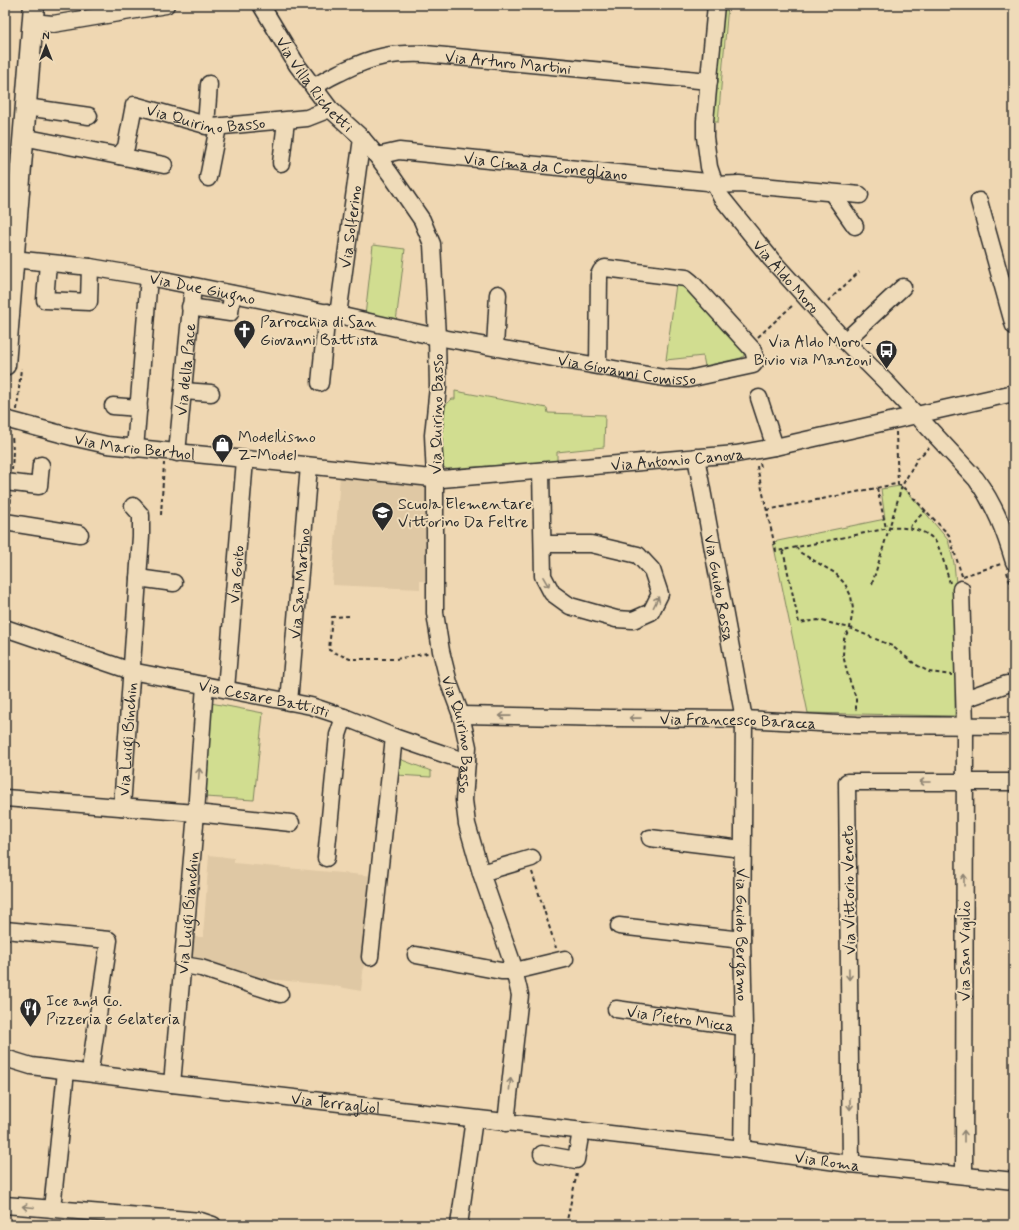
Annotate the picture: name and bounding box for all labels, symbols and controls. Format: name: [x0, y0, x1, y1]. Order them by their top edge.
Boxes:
north arrow: [26, 26, 66, 66]
text: N: [42, 30, 50, 44]
street label: Via Villa Richetti: [270, 33, 358, 138]
street label: Via Arturo Martini: [444, 47, 572, 80]
street label: Via Quirino Basso: [144, 100, 266, 140]
street label: Via Cima da Conegliano: [463, 149, 628, 186]
street label: Via Solferino: [335, 184, 367, 270]
street label: Via Aldo Moro: [747, 236, 824, 319]
street label: Via Due Giugno: [147, 268, 257, 310]
place label: Parrocchia di San Giovanni Battista: [260, 312, 379, 351]
church icon: Parrocchia di San Giovanni Battista: [232, 317, 258, 350]
street label: Via della Pace: [172, 322, 201, 417]
place label: Via Aldo Moro - Bivio via Manzoni: [754, 332, 872, 371]
bus stop icon: Via Aldo Moro - Bivio via Manzoni: [874, 337, 900, 370]
street label: Via Giovanni Comisso: [556, 350, 698, 391]
street label: Via Quirino Basso: [426, 353, 449, 475]
place label: Modellismo Z-Model: [238, 427, 316, 466]
street label: Via Mario Bertuol: [72, 429, 196, 466]
shop icon: Modellismo Z-Model: [210, 432, 236, 465]
street label: Via Antonio Canova: [610, 444, 746, 477]
place label: Scuola Elementare Vittorino Da Feltre: [398, 494, 532, 533]
school or university icon: Scuola Elementare Vittorino Da Feltre: [369, 499, 395, 532]
street label: Via San Martino: [285, 527, 316, 640]
street label: Via Guido Rossa: [698, 533, 739, 643]
street label: Via Goito: [224, 545, 250, 604]
one-way arrow: [543, 576, 551, 588]
one-way arrow: [653, 596, 660, 608]
street label: Via Quirino Basso: [436, 674, 477, 794]
street label: Via Cesare Battisti: [197, 675, 332, 724]
street label: Via Luigi Binchin: [114, 682, 143, 797]
street label: Via Francesco Baracca: [660, 709, 816, 735]
one-way arrow: [499, 712, 512, 720]
one-way arrow: [629, 715, 642, 722]
one-way arrow: [195, 768, 202, 781]
one-way arrow: [919, 778, 932, 786]
street label: Via Vittorio Veneto: [838, 825, 861, 955]
street label: Via Luigi Bianchin: [173, 851, 205, 975]
street label: Via Guido Bergamo: [729, 868, 752, 1001]
one-way arrow: [960, 874, 968, 887]
street label: Via San Vigilio: [955, 901, 976, 1001]
one-way arrow: [845, 967, 853, 980]
place label: Ice and Co. Pizzeria e Gelateria: [46, 991, 180, 1030]
restaurant icon: Ice and Co. Pizzeria e Gelateria: [17, 996, 43, 1029]
street label: Via Pietro Micca: [625, 1002, 735, 1037]
one-way arrow: [507, 1078, 514, 1091]
street label: Via Terragliol: [290, 1089, 381, 1120]
one-way arrow: [847, 1097, 854, 1110]
one-way arrow: [960, 1130, 968, 1143]
street label: Via Roma: [793, 1147, 860, 1177]
one-way arrow: [22, 1203, 35, 1211]

